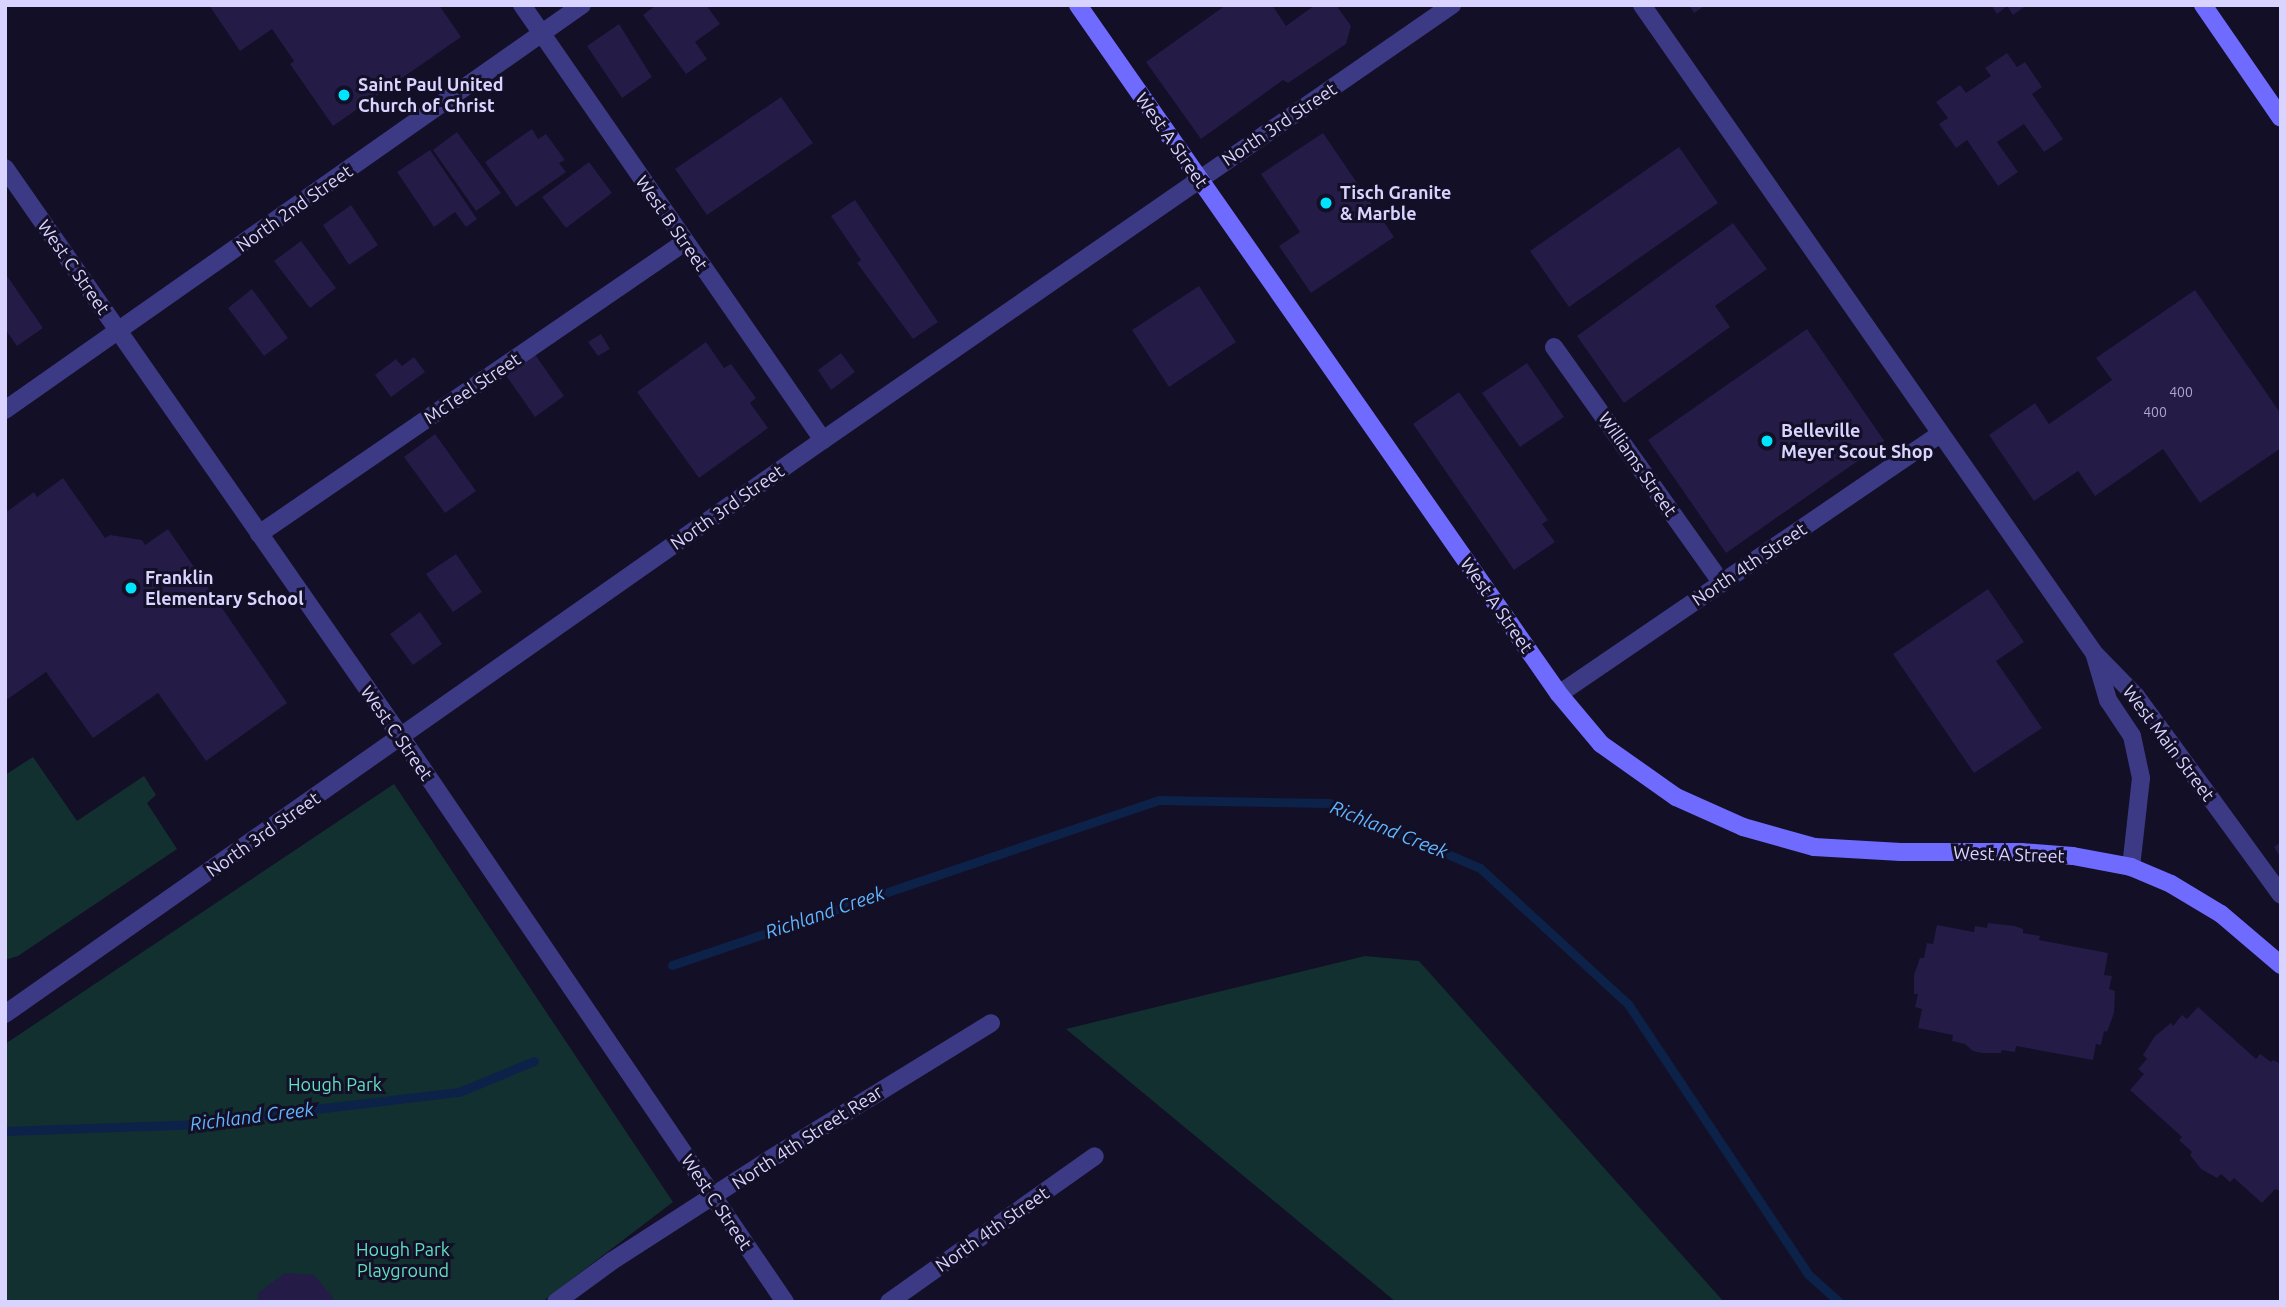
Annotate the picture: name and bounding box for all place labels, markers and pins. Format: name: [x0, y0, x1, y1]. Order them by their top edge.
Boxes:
place label: Saint Paul United Church of Christ: [358, 74, 504, 116]
marker: Saint Paul United Church of Christ: [336, 87, 352, 103]
place label: Tisch Granite & Marble: [1340, 182, 1451, 224]
marker: Tisch Granite & Marble: [1318, 195, 1334, 211]
place label: Belleville Meyer Scout Shop: [1781, 420, 1933, 462]
marker: Belleville Meyer Scout Shop: [1759, 433, 1775, 449]
place label: Franklin Elementary School: [145, 567, 304, 610]
marker: Franklin Elementary School: [123, 580, 139, 596]

